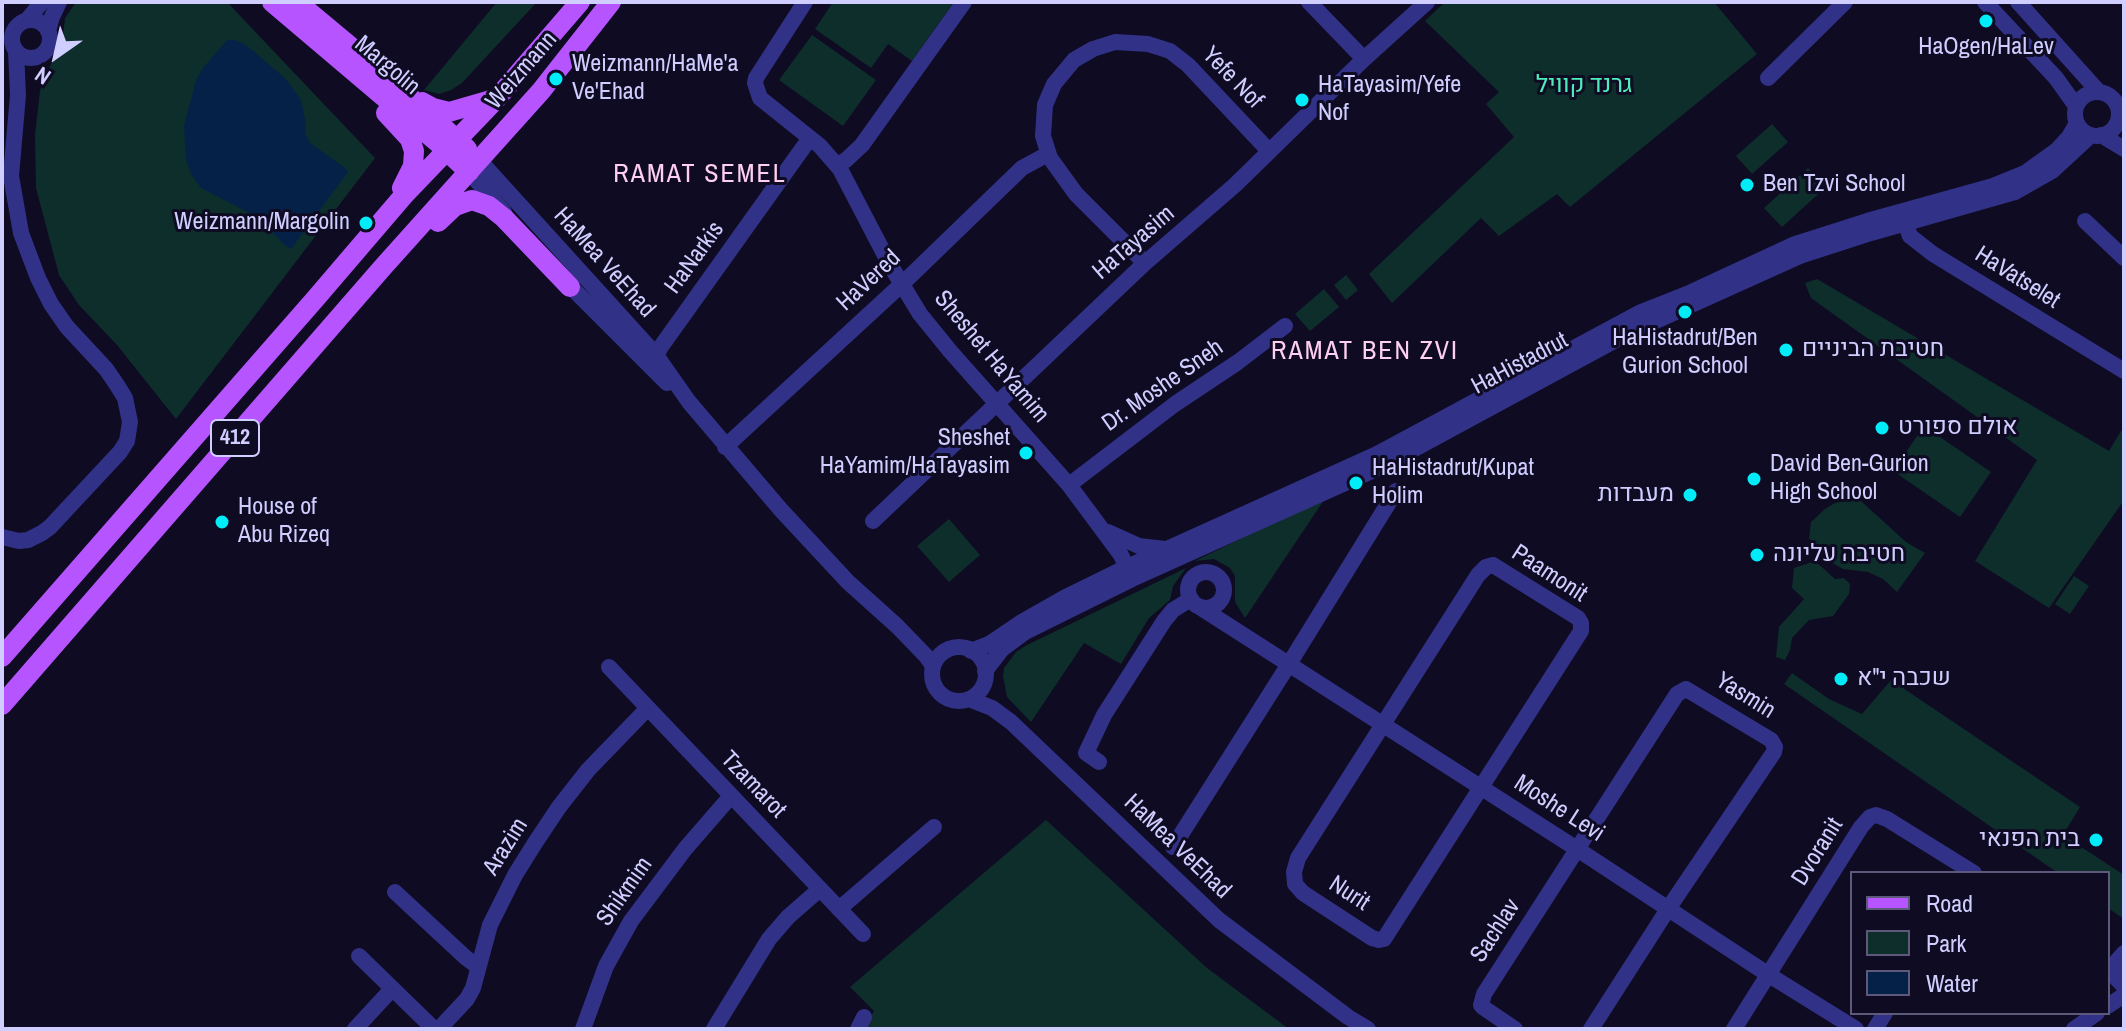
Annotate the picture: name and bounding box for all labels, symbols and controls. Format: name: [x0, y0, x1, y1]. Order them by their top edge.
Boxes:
marker: HaOgen/HaLev: [1977, 12, 1995, 30]
north arrow: [16, 16, 96, 96]
street label: Weizmann: [480, 26, 564, 116]
street label: Margolin: [348, 30, 426, 102]
place label: HaOgen/HaLev: [1918, 34, 2054, 62]
street label: Yefe Nof: [1196, 41, 1268, 115]
place label: Weizmann/HaMe'a Ve'Ehad: [572, 51, 738, 107]
text: N: [29, 60, 56, 92]
marker: Weizmann/HaMe'a Ve'Ehad: [547, 70, 565, 88]
place label: HaTayasim/Yefe Nof: [1318, 72, 1461, 128]
park label: גרנד קוויל: [1536, 72, 1632, 100]
marker: HaTayasim/Yefe Nof: [1293, 91, 1311, 109]
district label: RAMAT SEMEL: [613, 159, 787, 191]
place label: Ben Tzvi School: [1763, 171, 1905, 199]
marker: Ben Tzvi School: [1738, 176, 1756, 194]
street label: HaTayasim: [1087, 200, 1181, 286]
street label: HaMea VeEhad: [547, 202, 661, 324]
place label: Weizmann/Margolin: [174, 209, 350, 237]
marker: Weizmann/Margolin: [357, 214, 375, 232]
street label: HaNarkis: [659, 216, 731, 300]
street label: HaVatselet: [1969, 241, 2065, 315]
street label: HaVered: [831, 244, 907, 318]
street label: Sheshet HaYamim: [927, 285, 1055, 429]
marker: HaHistadrut/Ben Gurion School: [1676, 303, 1694, 321]
place label: HaHistadrut/Ben Gurion School: [1612, 325, 1758, 381]
street label: HaHistadrut: [1467, 327, 1573, 401]
street label: Dr. Moshe Sneh: [1097, 334, 1229, 438]
district label: RAMAT BEN ZVI: [1271, 336, 1459, 368]
place label: חטיבת הביניים: [1802, 336, 1944, 364]
marker: חטיבת הביניים: [1777, 341, 1795, 359]
place label: אולם ספורט: [1898, 414, 2018, 442]
marker: אולם ספורט: [1873, 419, 1891, 437]
road number: 412: [211, 420, 259, 456]
place label: Sheshet HaYamim/HaTayasim: [820, 425, 1010, 481]
marker: Sheshet HaYamim/HaTayasim: [1017, 444, 1035, 462]
place label: David Ben-Gurion High School: [1770, 451, 1929, 507]
place label: HaHistadrut/Kupat Holim: [1372, 455, 1534, 511]
marker: David Ben-Gurion High School: [1745, 470, 1763, 488]
marker: HaHistadrut/Kupat Holim: [1347, 474, 1365, 492]
place label: מעבדות: [1598, 481, 1674, 509]
marker: מעבדות: [1681, 486, 1699, 504]
place label: House of Abu Rizeq: [238, 494, 330, 550]
marker: House of Abu Rizeq: [213, 513, 231, 531]
street label: Paamonit: [1506, 539, 1592, 609]
place label: חטיבה עליונה: [1773, 541, 1905, 569]
marker: חטיבה עליונה: [1748, 546, 1766, 564]
place label: שכבה י"א: [1857, 665, 1951, 693]
street label: Yasmin: [1710, 666, 1780, 726]
marker: שכבה י"א: [1832, 670, 1850, 688]
street label: Tzamarot: [714, 745, 792, 825]
street label: Moshe Levi: [1508, 769, 1610, 849]
street label: HaMea VeEhad: [1117, 789, 1237, 905]
street label: Arazim: [477, 813, 535, 881]
street label: Dvoranit: [1786, 813, 1850, 891]
place label: בית הפנאי: [1979, 826, 2080, 854]
marker: בית הפנאי: [2087, 831, 2105, 849]
street label: Shikmim: [591, 852, 659, 932]
street label: Nurit: [1323, 870, 1375, 918]
legend: [1850, 871, 2110, 1015]
text: Road: [1926, 887, 1973, 919]
street label: Sachlav: [1465, 894, 1527, 968]
text: Park: [1926, 927, 1966, 959]
text: Water: [1926, 967, 1978, 999]

